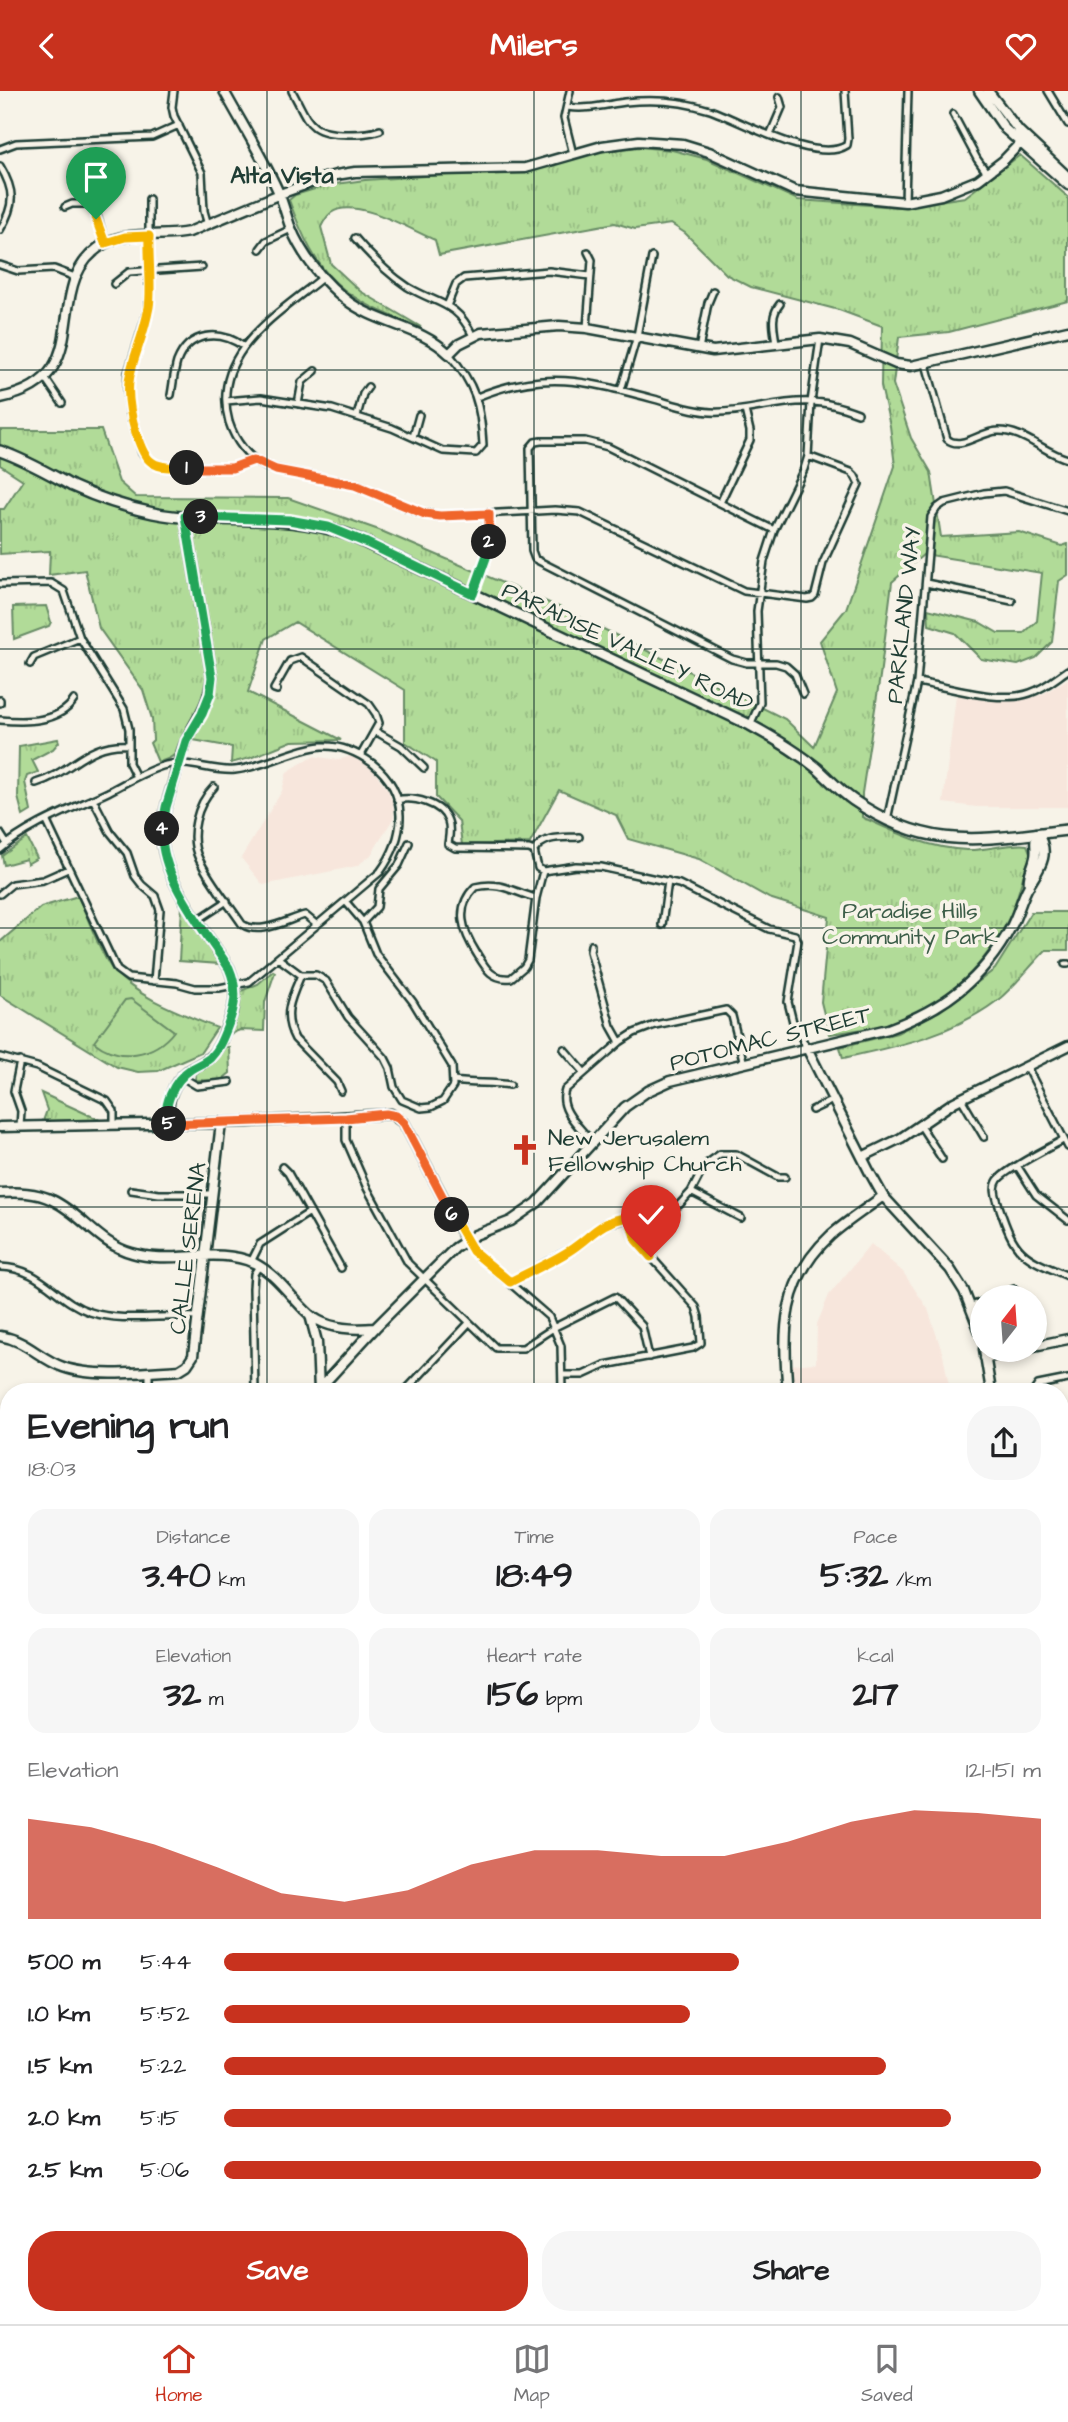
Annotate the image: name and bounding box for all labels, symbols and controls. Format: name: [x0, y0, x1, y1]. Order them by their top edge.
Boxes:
text: Milers: [490, 23, 578, 68]
icon: back: [28, 27, 66, 65]
icon: heart: [1002, 27, 1040, 65]
pin: [66, 147, 126, 219]
icon: arrive: [77, 158, 115, 196]
district label: Alta Vista: [230, 159, 334, 193]
pin: 1: [170, 451, 204, 485]
text: 1: [185, 454, 188, 481]
pin: 3: [184, 499, 218, 535]
text: 3: [196, 503, 205, 530]
pin: 2: [472, 525, 506, 559]
street label: PARKLAND WAY: [879, 525, 929, 705]
text: 2: [483, 528, 494, 555]
street label: PARADISE VALLEY ROAD: [497, 574, 759, 719]
pin: 4: [144, 811, 180, 847]
text: 4: [155, 815, 168, 842]
park label: Paradise Hills Community Park: [822, 895, 998, 954]
street label: POTOMAC STREET: [666, 998, 875, 1079]
pin: 5: [152, 1107, 186, 1141]
text: 5: [162, 1110, 175, 1137]
place label: New Jerusalem Fellowship Church: [548, 1122, 742, 1180]
church icon: New Jerusalem Fellowship Church: [508, 1133, 542, 1167]
street label: CALLE SERENA: [162, 1160, 214, 1336]
pin: [621, 1185, 681, 1257]
icon: check: [632, 1196, 670, 1234]
pin: 6: [434, 1197, 470, 1233]
text: 6: [446, 1201, 457, 1228]
north arrow: [970, 1285, 1046, 1361]
map controls: [970, 1285, 1047, 1362]
text: Evening run: [28, 1401, 229, 1453]
button: share: [967, 1406, 1041, 1480]
text: 18:03: [28, 1453, 76, 1485]
text: Distance: [157, 1524, 230, 1551]
text: Time: [515, 1524, 554, 1551]
text: Pace: [853, 1524, 898, 1551]
text: 3.40: [142, 1551, 211, 1600]
text: 18:49: [496, 1551, 573, 1600]
text: 5:32: [820, 1551, 888, 1600]
text: km: [211, 1567, 245, 1594]
text: /km: [888, 1567, 931, 1594]
text: Elevation: [156, 1643, 231, 1670]
text: Heart rate: [487, 1643, 582, 1670]
text: kcal: [857, 1643, 894, 1670]
text: 32: [163, 1670, 201, 1719]
text: 156: [487, 1670, 538, 1719]
text: 217: [852, 1670, 899, 1719]
text: m: [201, 1686, 224, 1713]
text: bpm: [538, 1686, 582, 1713]
text: Elevation: [28, 1754, 119, 1786]
text: 121–151 m: [966, 1754, 1041, 1786]
text: 500 m: [28, 1946, 100, 1978]
text: 5:44: [140, 1946, 191, 1978]
text: 1.0 km: [28, 1998, 90, 2030]
text: 5:52: [140, 1998, 190, 2030]
text: 1.5 km: [28, 2050, 92, 2082]
text: 5:22: [140, 2050, 186, 2082]
text: 2.0 km: [28, 2102, 100, 2134]
text: 5:15: [140, 2102, 179, 2134]
text: 2.5 km: [28, 2154, 102, 2186]
text: 5:06: [140, 2154, 189, 2186]
button: Save: [28, 2231, 528, 2311]
button: Share: [542, 2231, 1041, 2311]
tab: Home: [155, 2340, 202, 2409]
tab: Map: [513, 2340, 551, 2409]
tab: Saved: [861, 2340, 913, 2409]

